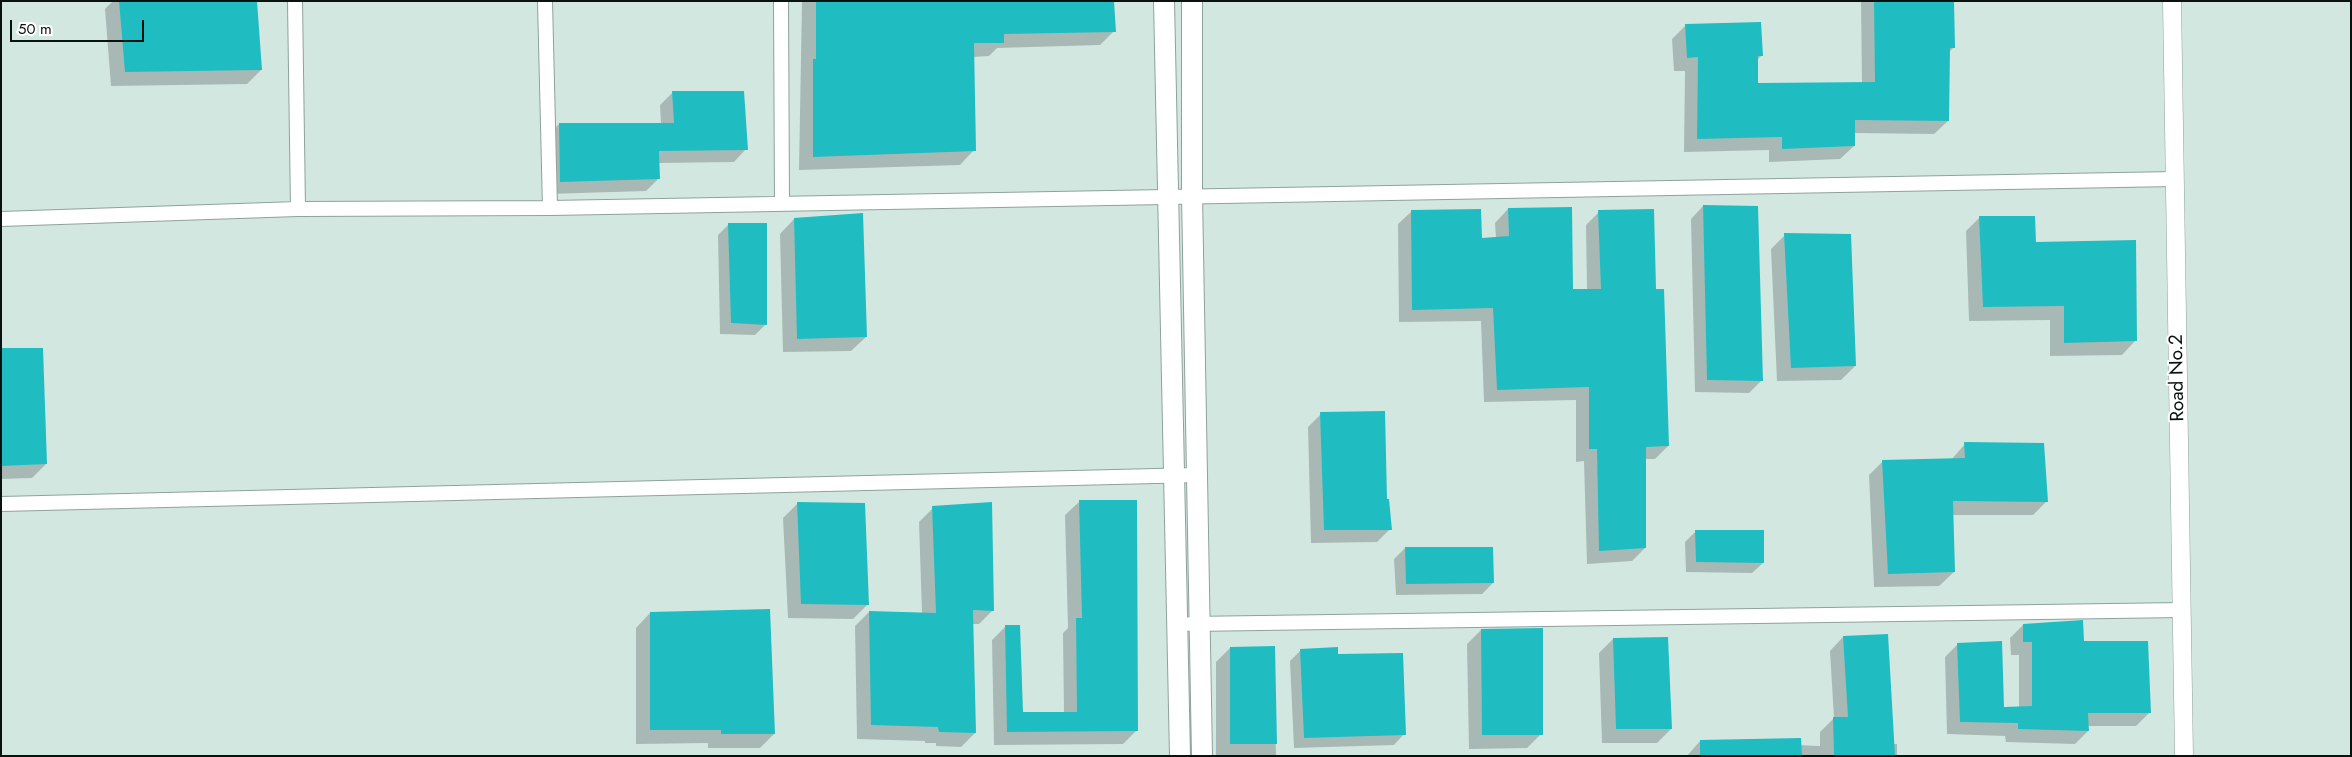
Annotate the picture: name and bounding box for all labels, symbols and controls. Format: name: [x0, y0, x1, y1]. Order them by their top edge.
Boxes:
scale bar: [12, 10, 146, 42]
text: 50 m: [18, 18, 52, 40]
street label: Road No.2: [2166, 334, 2190, 422]

